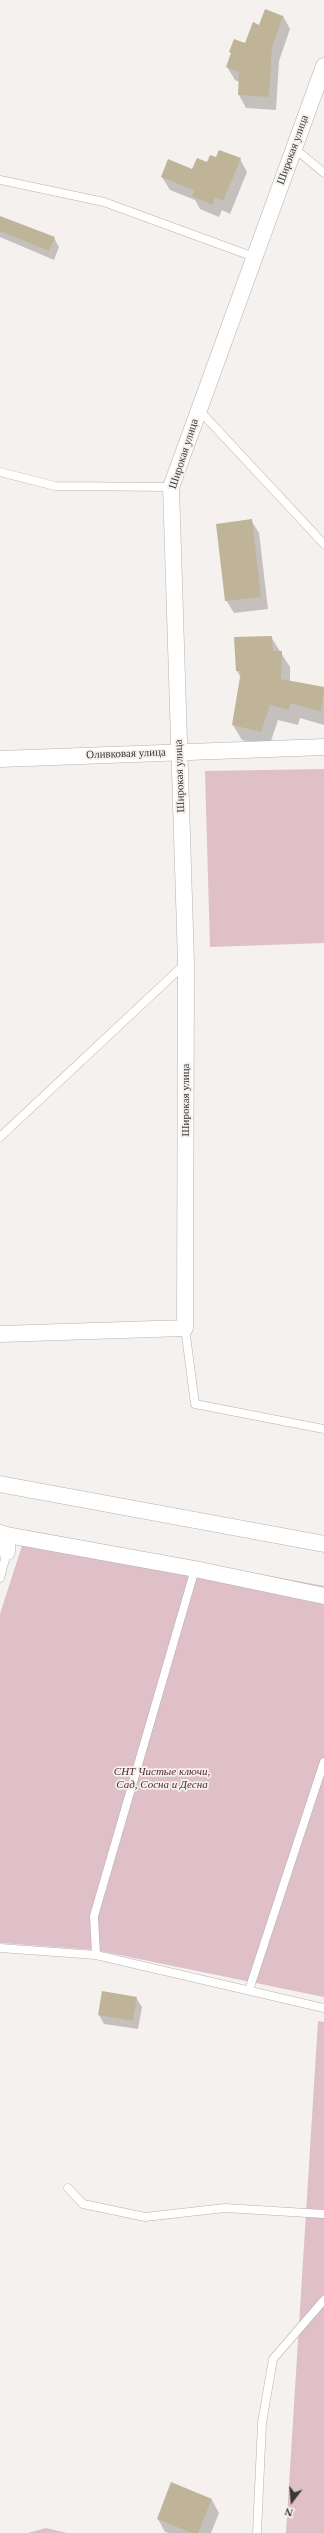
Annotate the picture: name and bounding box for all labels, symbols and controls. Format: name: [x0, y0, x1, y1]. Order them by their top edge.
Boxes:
street label: Широкая улица: [274, 113, 312, 187]
street label: Широкая улица: [166, 417, 202, 491]
street label: Широкая улица: [172, 739, 188, 813]
street label: Оливковая улица: [86, 746, 166, 762]
street label: Широкая улица: [179, 1063, 193, 1137]
park label: СНТ Чистые ключи, Сад, Сосна и Десна: [114, 1765, 210, 1791]
north arrow: [272, 2481, 312, 2521]
text: N: [283, 2506, 294, 2519]

